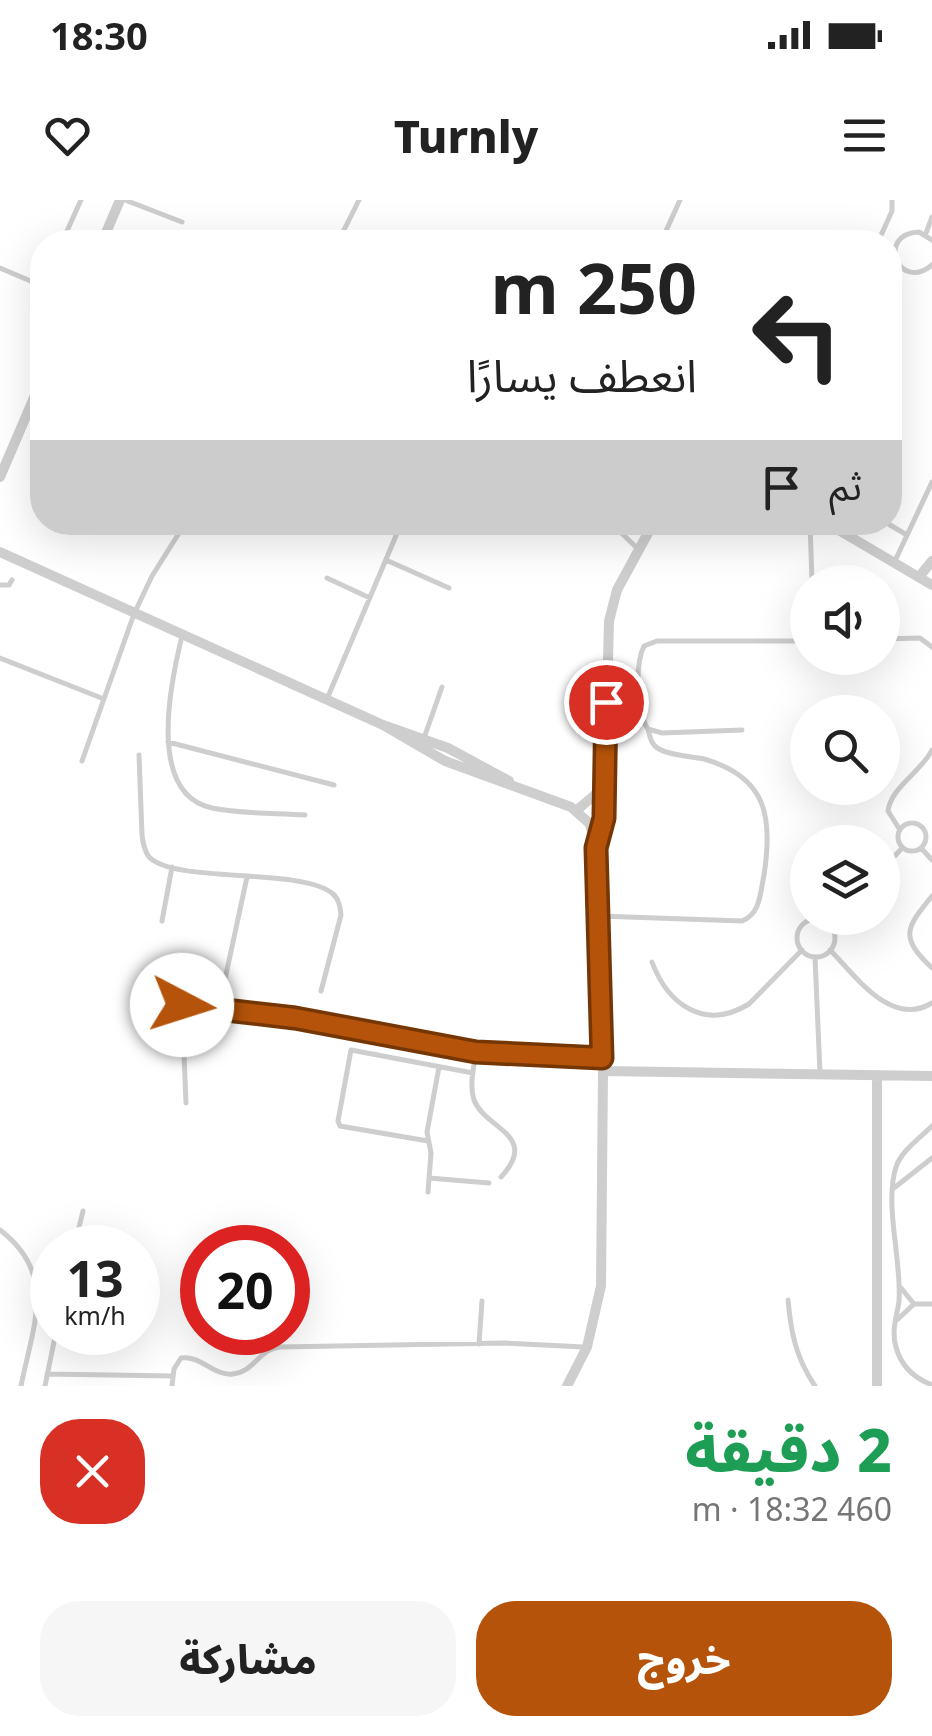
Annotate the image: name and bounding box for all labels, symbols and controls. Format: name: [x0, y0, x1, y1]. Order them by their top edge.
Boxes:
text: 18:30: [50, 9, 148, 61]
text: Turnly: [394, 105, 538, 166]
icon: heart: [40, 108, 95, 163]
icon: menu: [837, 108, 892, 163]
text: 250 m: [490, 239, 697, 335]
icon: left: [732, 270, 862, 400]
text: انعطف يسارًا: [467, 344, 697, 405]
text: ثم: [829, 459, 862, 511]
icon: arrive: [754, 460, 809, 515]
map controls: [790, 565, 900, 935]
button: sound: [790, 565, 900, 675]
pin: [564, 660, 649, 745]
icon: arrive: [579, 675, 634, 730]
button: search: [790, 695, 900, 805]
button: layers: [790, 825, 900, 935]
position arrow: [130, 953, 234, 1057]
speed limit sign: 20: [180, 1225, 310, 1355]
text: 13: [66, 1244, 124, 1312]
text: km/h: [64, 1298, 126, 1332]
text: 2 دقيقة: [685, 1408, 892, 1490]
button: close: [40, 1419, 145, 1524]
text: 460 m · 18:32: [692, 1487, 892, 1530]
button: مشاركة: [40, 1601, 456, 1716]
button: خروج: [476, 1601, 892, 1716]

